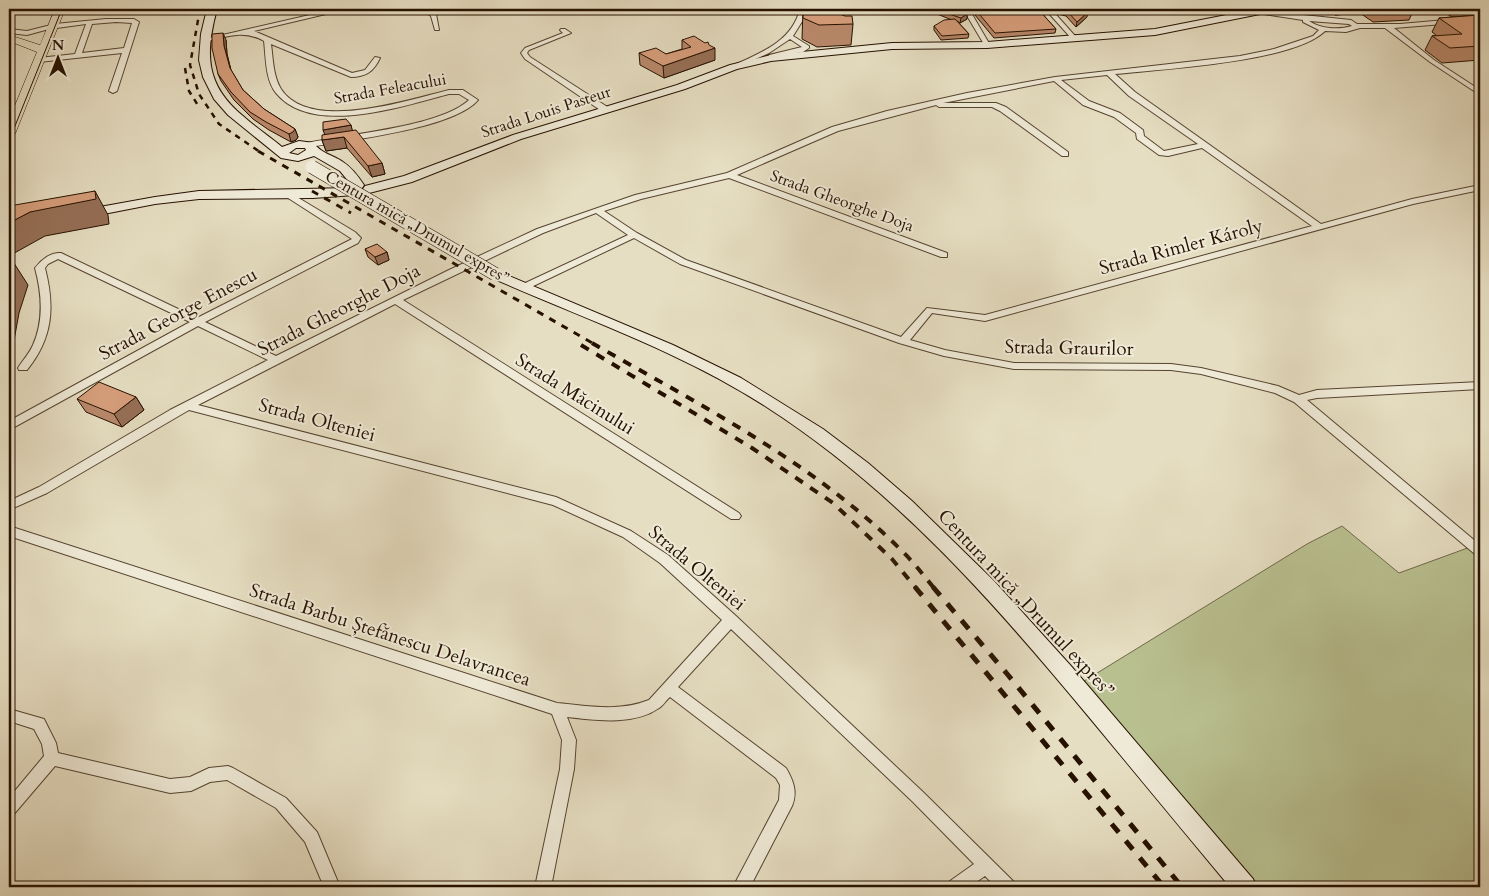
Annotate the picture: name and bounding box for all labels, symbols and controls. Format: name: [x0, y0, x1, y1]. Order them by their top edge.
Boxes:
north arrow: [32, 32, 82, 82]
text: N: [52, 36, 64, 55]
street label: Strada Feleacului: [332, 68, 448, 110]
street label: Strada Louis Pasteur: [478, 81, 614, 143]
street label: Centura mică „Drumul expres”: [321, 165, 513, 289]
street label: Strada Gheorghe Doja: [767, 165, 917, 237]
street label: Strada Rimler Károly: [1096, 213, 1266, 281]
street label: Strada Gheorghe Doja: [253, 258, 425, 362]
street label: Strada George Enescu: [94, 261, 262, 367]
street label: Strada Graurilor: [1004, 334, 1134, 362]
street label: Strada Măcinului: [510, 347, 640, 441]
street label: Strada Olteniei: [256, 392, 378, 448]
street label: Centura mică „Drumul expres”: [932, 503, 1120, 703]
street label: Strada Olteniei: [643, 519, 751, 617]
street label: Strada Barbu Ștefănescu Delavrancea: [246, 577, 534, 693]

